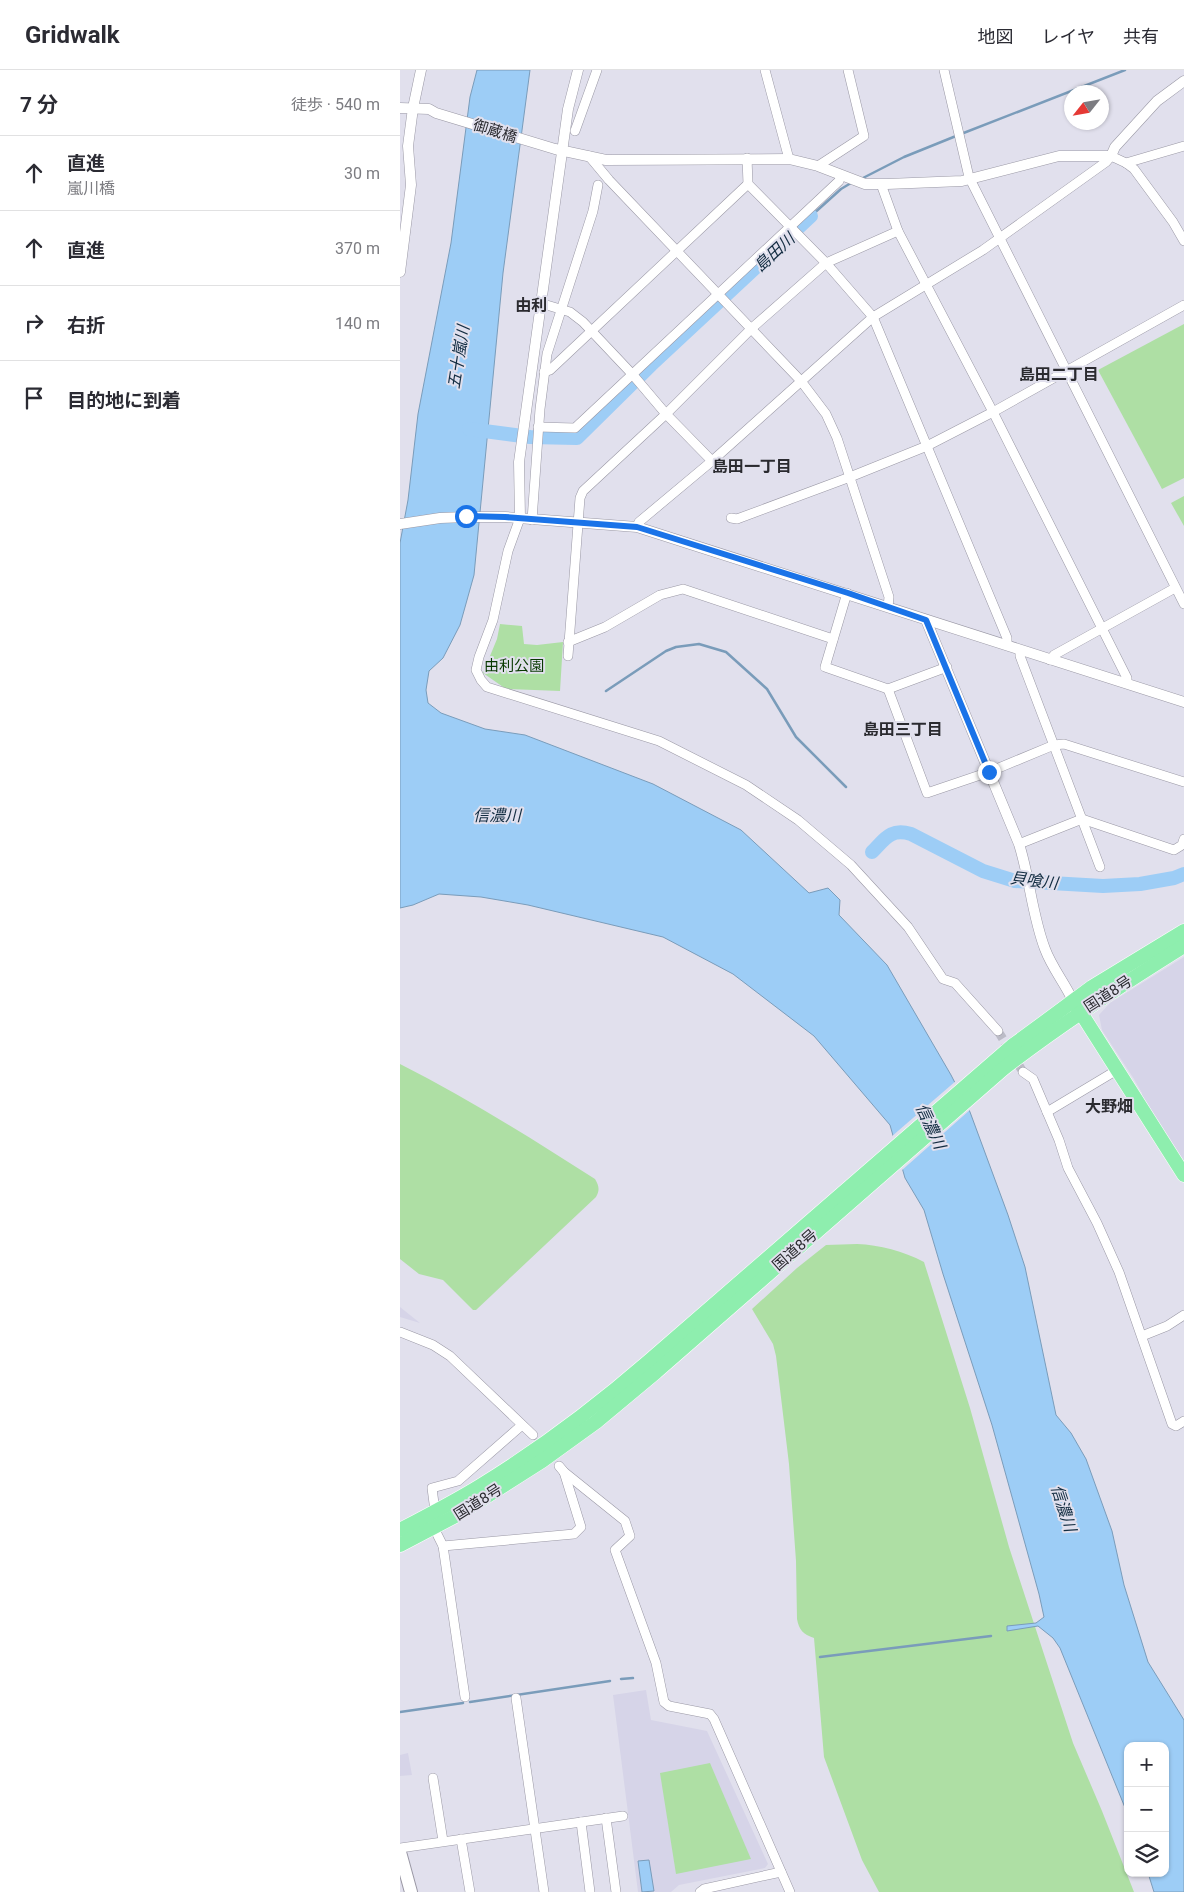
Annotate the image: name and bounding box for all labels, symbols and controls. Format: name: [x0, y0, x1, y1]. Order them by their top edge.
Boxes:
text: Gridwalk: [25, 21, 120, 49]
text: 地図: [978, 26, 1014, 47]
text: レイヤ: [1042, 26, 1095, 47]
text: 共有: [1123, 26, 1159, 47]
north arrow: [1064, 85, 1109, 130]
text: 7 分: [20, 93, 58, 117]
text: 徒歩 · 540 m: [291, 95, 380, 114]
street label: 御蔵橋: [471, 116, 519, 146]
text: 直進: [67, 152, 105, 175]
icon: ahead: [20, 159, 48, 187]
text: 30 m: [344, 164, 380, 183]
text: 嵐川橋: [67, 179, 115, 198]
water label: 島田川: [750, 228, 800, 276]
icon: ahead: [20, 234, 48, 262]
text: 直進: [67, 239, 105, 262]
text: 370 m: [335, 239, 380, 258]
district label: 由利: [515, 296, 547, 315]
icon: right: [20, 309, 48, 337]
text: 右折: [67, 314, 105, 337]
text: 140 m: [335, 314, 380, 333]
water label: 五十嵐川: [444, 322, 473, 390]
district label: 島田二丁目: [1019, 365, 1099, 384]
icon: arrive: [20, 384, 48, 412]
text: 目的地に到着: [67, 389, 181, 412]
district label: 島田一丁目: [712, 457, 792, 476]
route start: [455, 505, 478, 528]
park label: 由利公園: [484, 657, 544, 675]
district label: 島田三丁目: [863, 720, 943, 739]
route end: [978, 761, 1001, 784]
water label: 信濃川: [473, 806, 523, 825]
water label: 貝喰川: [1009, 868, 1061, 893]
street label: 国道8号: [1081, 972, 1135, 1016]
district label: 大野畑: [1085, 1097, 1133, 1116]
water label: 信濃川: [912, 1100, 950, 1154]
street label: 国道8号: [769, 1226, 821, 1274]
street label: 国道8号: [451, 1480, 505, 1524]
water label: 信濃川: [1047, 1482, 1081, 1536]
map controls: [1124, 1742, 1169, 1877]
button: +: [1124, 1742, 1169, 1787]
button: −: [1124, 1787, 1169, 1832]
button: layers: [1124, 1832, 1169, 1877]

